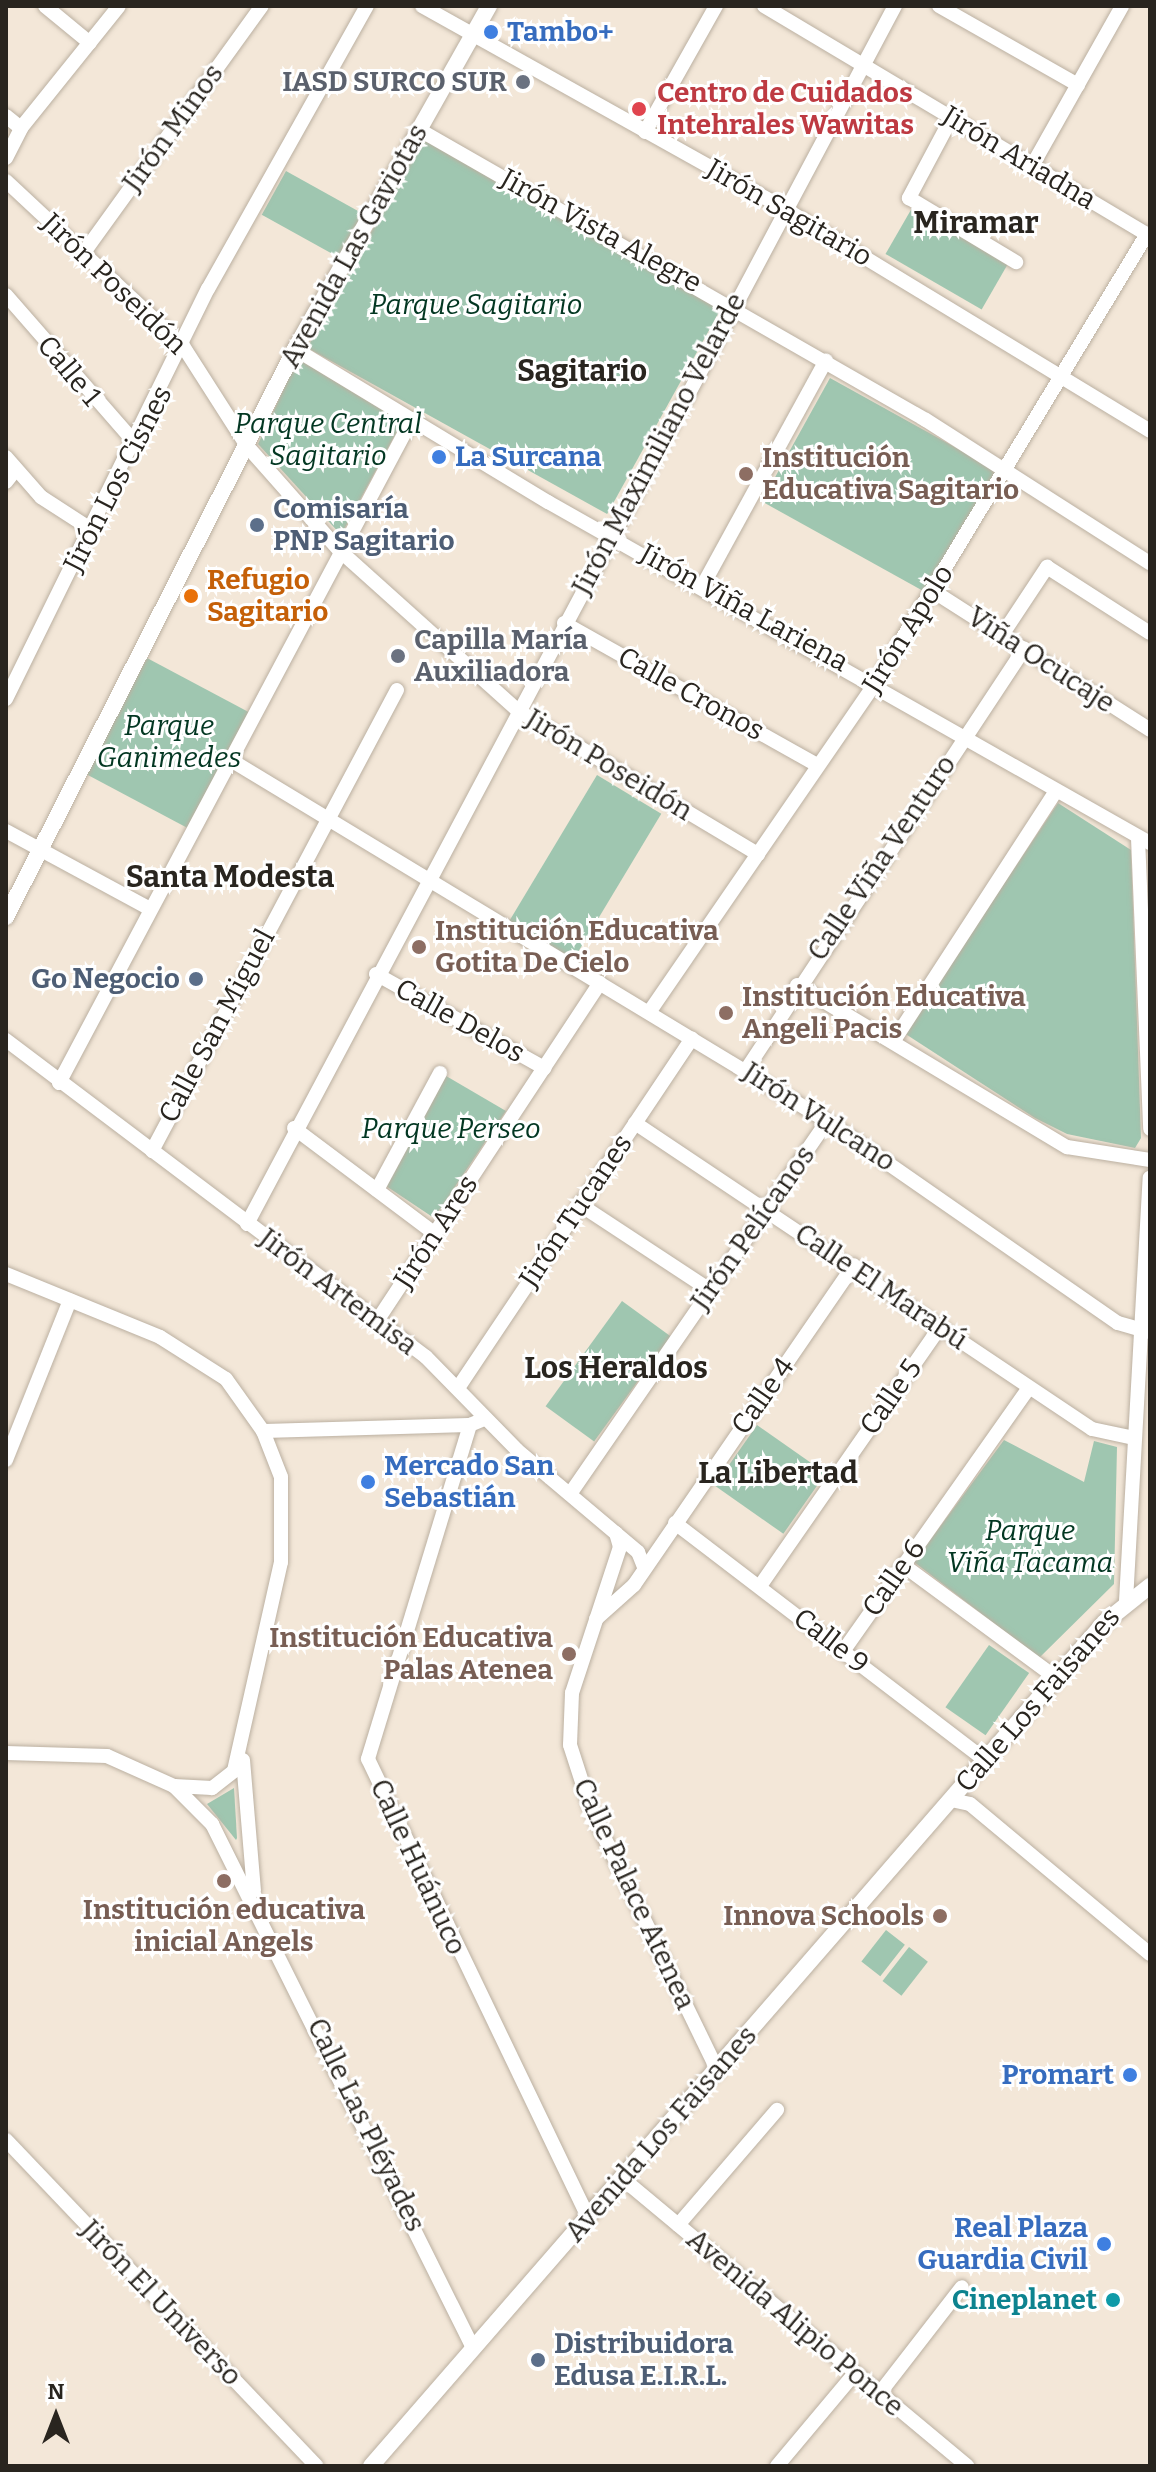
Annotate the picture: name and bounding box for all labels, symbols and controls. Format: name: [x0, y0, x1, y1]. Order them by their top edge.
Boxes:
place label: Tambo+: [507, 15, 613, 49]
marker: Tambo+: [482, 23, 500, 41]
street label: Jirón Minos: [116, 58, 230, 198]
place label: IASD SURCO SUR: [282, 65, 507, 99]
marker: IASD SURCO SUR: [514, 73, 532, 91]
place label: Centro de Cuidados Intehrales Wawitas: [657, 76, 914, 142]
marker: Centro de Cuidados Intehrales Wawitas: [628, 98, 650, 120]
street label: Jirón Ariadna: [936, 99, 1102, 217]
street label: Avenida Las Gaviotas: [273, 118, 435, 374]
street label: Jirón Sagitario: [700, 152, 878, 274]
street label: Jirón Vista Alegre: [495, 162, 707, 300]
district label: Miramar: [913, 205, 1039, 241]
street label: Jirón Poseidón: [35, 206, 193, 362]
street label: Jirón Maximiliano Velarde: [565, 287, 753, 601]
park label: Parque Sagitario: [370, 288, 582, 322]
street label: Calle 1: [30, 329, 108, 413]
district label: Sagitario: [517, 353, 647, 389]
street label: Jirón Los Cisnes: [57, 380, 179, 578]
park label: Parque Central Sagitario: [234, 407, 422, 473]
place label: La Surcana: [455, 440, 601, 474]
place label: Institución Educativa Sagitario: [762, 441, 1019, 507]
marker: La Surcana: [430, 448, 448, 466]
marker: Institución Educativa Sagitario: [737, 465, 755, 483]
place label: Comisaría PNP Sagitario: [273, 492, 455, 558]
marker: Comisaría PNP Sagitario: [248, 516, 266, 534]
street label: Jirón Viña Lariena: [634, 537, 854, 679]
street label: Jirón Apolo: [855, 559, 961, 699]
place label: Refugio Sagitario: [207, 563, 328, 629]
marker: Refugio Sagitario: [182, 587, 200, 605]
street label: Viña Ocucaje: [961, 600, 1121, 720]
place label: Capilla María Auxiliadora: [414, 623, 588, 689]
street label: Calle Cronos: [612, 640, 770, 748]
marker: Capilla María Auxiliadora: [389, 647, 407, 665]
street label: Jirón Poseidón: [520, 702, 698, 828]
park label: Parque Ganimedes: [97, 709, 241, 775]
street label: Calle Viña Venturo: [801, 749, 963, 967]
district label: Santa Modesta: [126, 859, 334, 895]
place label: Institución Educativa Gotita De Cielo: [435, 914, 719, 980]
street label: Calle San Miguel: [152, 923, 282, 1129]
marker: Institución Educativa Gotita De Cielo: [410, 938, 428, 956]
place label: Go Negocio: [31, 962, 180, 996]
marker: Go Negocio: [187, 970, 205, 988]
street label: Calle Delos: [389, 972, 531, 1070]
place label: Institución Educativa Angeli Pacis: [742, 980, 1026, 1046]
marker: Institución Educativa Angeli Pacis: [717, 1004, 735, 1022]
street label: Jirón Vulcano: [736, 1055, 902, 1179]
park label: Parque Perseo: [361, 1112, 541, 1146]
street label: Jirón Tucanes: [512, 1128, 640, 1294]
street label: Jirón Pelícanos: [684, 1139, 822, 1317]
street label: Jirón Ares: [387, 1169, 485, 1295]
street label: Calle El Marabú: [788, 1217, 974, 1357]
street label: Jirón Artemisa: [252, 1222, 424, 1362]
district label: Los Heraldos: [524, 1350, 708, 1386]
street label: Calle 4: [725, 1351, 801, 1441]
street label: Calle 5: [853, 1353, 929, 1441]
place label: Mercado San Sebastián: [384, 1449, 554, 1515]
district label: La Libertad: [698, 1455, 858, 1491]
marker: Mercado San Sebastián: [359, 1473, 377, 1491]
park label: Parque Viña Tacama: [947, 1514, 1113, 1580]
street label: Calle 6: [855, 1533, 933, 1623]
street label: Calle 9: [787, 1601, 875, 1681]
street label: Calle Los Faisanes: [949, 1601, 1127, 1799]
place label: Institución Educativa Palas Atenea: [269, 1621, 553, 1687]
marker: Institución Educativa Palas Atenea: [560, 1645, 578, 1663]
street label: Calle Palace Atenea: [566, 1773, 702, 2015]
street label: Calle Huánuco: [363, 1774, 473, 1960]
marker: Institución educativa inicial Angels: [215, 1872, 233, 1890]
place label: Institución educativa inicial Angels: [83, 1893, 365, 1959]
place label: Innova Schools: [723, 1899, 924, 1933]
marker: Innova Schools: [931, 1907, 949, 1925]
street label: Calle Las Pléyades: [300, 2013, 432, 2237]
street label: Avenida Los Faisanes: [558, 2019, 764, 2249]
place label: Promart: [1002, 2058, 1114, 2092]
marker: Promart: [1121, 2066, 1139, 2084]
place label: Real Plaza Guardia Civil: [917, 2211, 1088, 2277]
street label: Jirón El Universo: [73, 2213, 249, 2393]
street label: Avenida Alipio Ponce: [680, 2222, 910, 2424]
marker: Real Plaza Guardia Civil: [1095, 2235, 1113, 2253]
place label: Cineplanet: [952, 2283, 1097, 2317]
marker: Cineplanet: [1104, 2291, 1122, 2309]
place label: Distribuidora Edusa E.I.R.L.: [554, 2327, 733, 2393]
marker: Distribuidora Edusa E.I.R.L.: [529, 2351, 547, 2369]
north arrow: [16, 2376, 96, 2456]
text: N: [48, 2378, 64, 2405]

